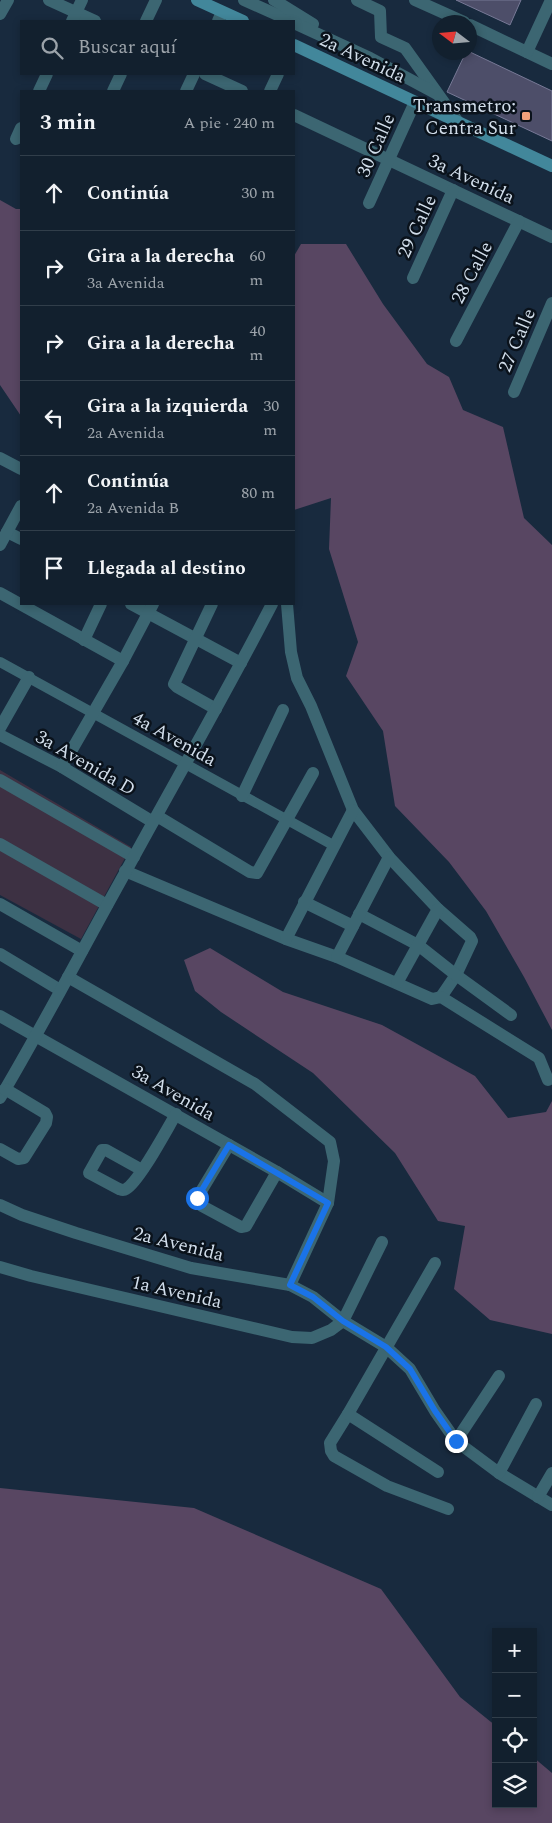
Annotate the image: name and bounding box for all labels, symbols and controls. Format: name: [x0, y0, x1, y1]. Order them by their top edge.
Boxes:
north arrow: [432, 15, 477, 60]
search box: [20, 20, 295, 75]
street label: 2a Avenida: [314, 26, 411, 91]
text: Buscar aquí: [78, 33, 177, 62]
icon: search: [38, 34, 66, 62]
place label: Transmetro: Centra Sur: [413, 92, 516, 143]
text: 3 min: [40, 107, 96, 139]
street label: 30 Calle: [349, 109, 403, 182]
marker: Transmetro: Centra Sur: [520, 110, 532, 122]
text: A pie · 240 m: [183, 111, 275, 135]
street label: 3a Avenida: [423, 147, 520, 212]
icon: ahead: [40, 179, 68, 207]
text: Continúa: [87, 179, 169, 208]
text: 30 m: [241, 181, 275, 205]
street label: 29 Calle: [390, 190, 445, 263]
street label: 28 Calle: [444, 236, 501, 309]
text: Gira a la derecha: [87, 242, 234, 271]
text: 60 m: [249, 244, 265, 292]
icon: right: [40, 254, 68, 282]
text: 3a Avenida: [87, 271, 165, 295]
street label: 27 Calle: [491, 304, 544, 377]
text: 40 m: [249, 319, 265, 367]
icon: right: [40, 329, 68, 357]
text: Gira a la derecha: [87, 329, 234, 358]
text: Gira a la izquierda: [87, 392, 248, 421]
text: 30 m: [263, 394, 279, 442]
icon: left: [40, 404, 68, 432]
text: 2a Avenida: [87, 421, 165, 445]
text: Continúa: [87, 467, 169, 496]
icon: ahead: [40, 479, 68, 507]
text: 80 m: [241, 481, 275, 505]
text: 2a Avenida B: [87, 496, 179, 520]
icon: arrive: [40, 554, 68, 582]
text: Llegada al destino: [87, 554, 246, 583]
street label: 4a Avenida: [127, 704, 222, 775]
street label: 3a Avenida D: [30, 723, 141, 804]
street label: 3a Avenida: [126, 1058, 221, 1129]
route start: [186, 1187, 209, 1210]
street label: 2a Avenida: [130, 1219, 228, 1270]
street label: 1a Avenida: [128, 1268, 226, 1317]
route end: [445, 1430, 468, 1453]
map controls: [492, 1628, 537, 1808]
button: +: [492, 1628, 537, 1673]
button: −: [492, 1673, 537, 1718]
button: locate: [492, 1718, 537, 1763]
button: layers: [492, 1763, 537, 1808]

